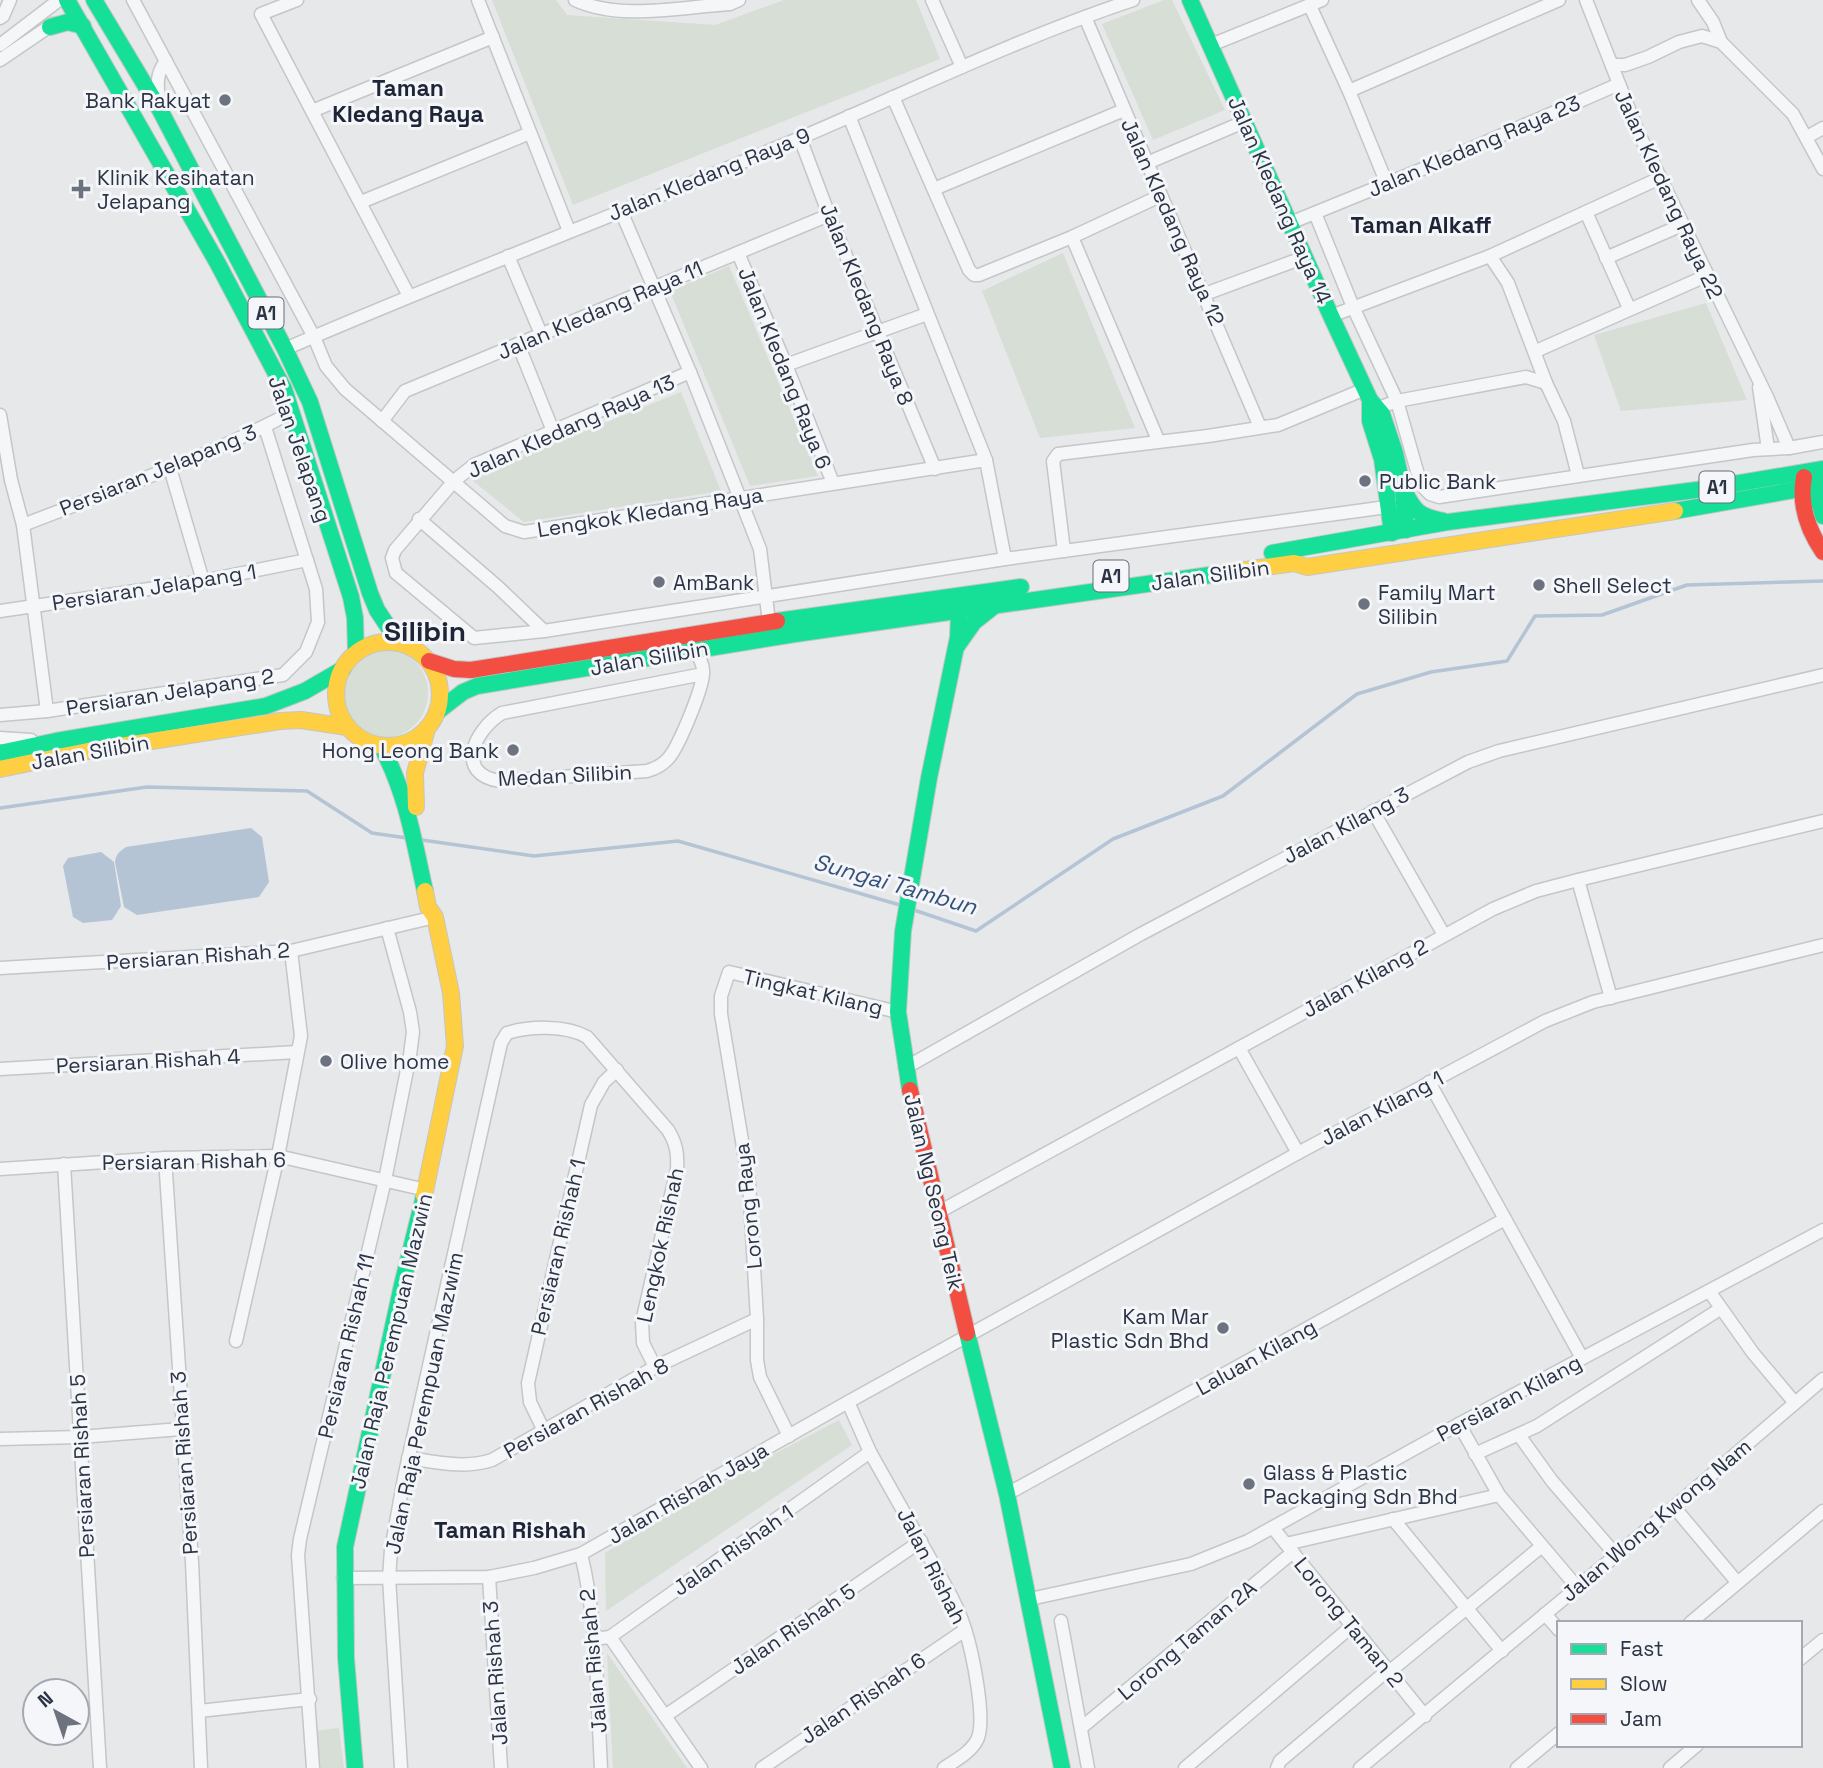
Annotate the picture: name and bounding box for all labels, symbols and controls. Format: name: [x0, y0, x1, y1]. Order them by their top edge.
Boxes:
district label: Taman Kledang Raya: [332, 73, 484, 129]
street label: Jalan Kledang Raya 22: [1609, 85, 1729, 303]
place label: Bank Rakyat: [85, 87, 211, 114]
street label: Jalan Kledang Raya 23: [1364, 89, 1584, 203]
marker: Bank Rakyat: [217, 92, 233, 108]
street label: Jalan Kledang Raya 14: [1222, 92, 1338, 308]
street label: Jalan Kledang Raya 12: [1115, 114, 1231, 330]
street label: Jalan Kledang Raya 9: [604, 121, 814, 227]
place label: Klinik Kesihatan Jelapang: [97, 164, 255, 215]
marker: Klinik Kesihatan Jelapang: [71, 179, 91, 199]
street label: Jalan Kledang Raya 8: [814, 199, 920, 409]
district label: Taman Alkaff: [1351, 210, 1491, 240]
street label: Jalan Kledang Raya 11: [493, 255, 707, 365]
street label: Jalan Kledang Raya 6: [732, 263, 838, 473]
road number: A1: [248, 298, 284, 328]
street label: Jalan Kledang Raya 13: [463, 368, 679, 484]
street label: Jalan Jelapang: [262, 372, 338, 526]
street label: Persiaran Jelapang 3: [55, 418, 261, 522]
place label: Public Bank: [1379, 468, 1496, 495]
road number: A1: [1700, 472, 1734, 502]
marker: Public Bank: [1357, 473, 1373, 489]
street label: Lengkok Kledang Raya: [535, 481, 765, 543]
street label: Jalan Silibin: [1149, 553, 1271, 597]
street label: Persiaran Jelapang 1: [50, 558, 258, 616]
road number: A1: [1094, 561, 1128, 592]
place label: AmBank: [673, 569, 754, 596]
place label: Shell Select: [1553, 572, 1672, 599]
marker: AmBank: [651, 574, 667, 590]
marker: Shell Select: [1531, 577, 1547, 593]
place label: Family Mart Silibin: [1378, 579, 1496, 630]
marker: Family Mart Silibin: [1356, 596, 1372, 612]
district label: Silibin: [384, 613, 466, 649]
street label: Jalan Silibin: [588, 634, 710, 682]
street label: Persiaran Jelapang 2: [64, 662, 276, 722]
street label: Jalan Silibin: [29, 728, 151, 776]
place label: Hong Leong Bank: [322, 737, 499, 764]
marker: Hong Leong Bank: [505, 742, 521, 758]
street label: Medan Silibin: [497, 758, 633, 792]
street label: Jalan Kilang 3: [1278, 780, 1414, 870]
water label: Sungai Tambun: [810, 846, 981, 922]
street label: Jalan Kilang 2: [1298, 932, 1432, 1024]
street label: Persiaran Rishah 2: [105, 936, 291, 976]
street label: Tingkat Kilang: [740, 963, 886, 1021]
street label: Persiaran Rishah 4: [55, 1043, 241, 1079]
place label: Olive home: [340, 1048, 449, 1075]
marker: Olive home: [318, 1053, 334, 1069]
street label: Jalan Kilang 1: [1316, 1064, 1448, 1152]
street label: Jalan Ng Seong Teik: [898, 1091, 970, 1293]
street label: Lorong Raya: [728, 1142, 768, 1270]
street label: Persiaran Rishah 6: [102, 1146, 286, 1176]
street label: Persiaran Rishah 1: [525, 1156, 591, 1338]
street label: Lengkok Rishah: [630, 1165, 690, 1325]
street label: Jalan Raja Perempuan Mazwin: [344, 1190, 438, 1492]
street label: Jalan Raja Perempuan Mazwim: [379, 1249, 469, 1557]
street label: Persiaran Rishah 11: [312, 1251, 380, 1441]
place label: Kam Mar Plastic Sdn Bhd: [1051, 1303, 1209, 1354]
street label: Laluan Kilang: [1191, 1313, 1321, 1401]
marker: Kam Mar Plastic Sdn Bhd: [1215, 1320, 1231, 1336]
street label: Persiaran Kilang: [1432, 1348, 1586, 1448]
street label: Persiaran Rishah 8: [499, 1351, 673, 1465]
street label: Persiaran Rishah 3: [164, 1370, 204, 1556]
street label: Persiaran Rishah 5: [64, 1373, 100, 1559]
street label: Jalan Wong Kwong Nam: [1555, 1433, 1757, 1607]
street label: Jalan Rishah Jaya: [603, 1436, 773, 1550]
place label: Glass & Plastic Packaging Sdn Bhd: [1263, 1459, 1458, 1510]
marker: Glass & Plastic Packaging Sdn Bhd: [1241, 1476, 1257, 1492]
street label: Jalan Rishah 1: [668, 1499, 798, 1601]
street label: Jalan Rishah: [891, 1503, 973, 1629]
district label: Taman Rishah: [434, 1515, 586, 1545]
street label: Lorong Taman 2: [1288, 1551, 1410, 1693]
street label: Lorong Taman 2A: [1112, 1574, 1262, 1706]
street label: Jalan Rishah 5: [725, 1577, 861, 1681]
street label: Jalan Rishah 2: [573, 1588, 613, 1734]
street label: Jalan Rishah 3: [476, 1600, 514, 1746]
legend: [1557, 1621, 1802, 1747]
text: Fast: [1620, 1635, 1664, 1662]
street label: Jalan Rishah 6: [795, 1646, 931, 1750]
text: Slow: [1620, 1670, 1668, 1697]
north arrow: [21, 1677, 91, 1747]
text: N: [32, 1686, 58, 1713]
text: Jam: [1620, 1705, 1662, 1732]

